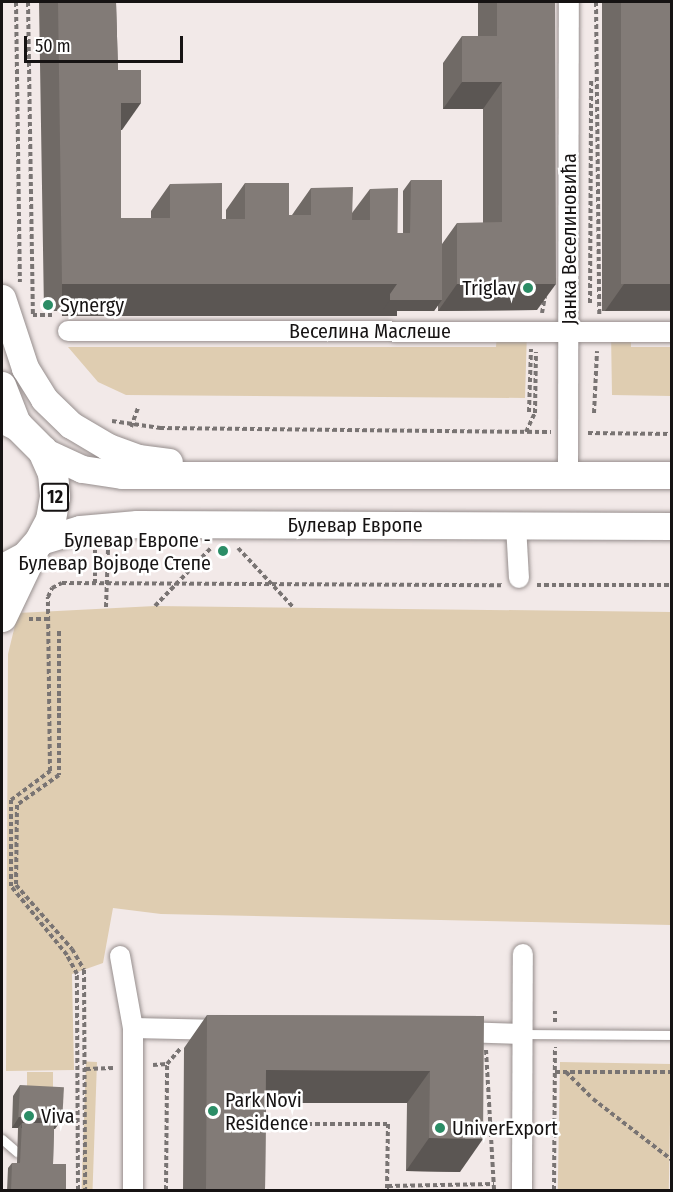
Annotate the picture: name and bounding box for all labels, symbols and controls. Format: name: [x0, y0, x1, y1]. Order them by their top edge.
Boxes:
scale bar: [27, 24, 186, 62]
text: 50 m: [35, 35, 71, 57]
street label: Јанка Веселиновића: [557, 153, 581, 325]
place label: Triglav: [462, 276, 516, 300]
marker: Triglav: [521, 281, 535, 295]
place label: Synergy: [60, 293, 124, 317]
marker: Synergy: [41, 298, 55, 312]
street label: Веселина Маслеше: [289, 319, 451, 343]
road number: 12: [40, 482, 70, 512]
street label: Булевар Европе: [287, 513, 423, 537]
place label: Булевар Европе - Булевар Војводе Степе: [18, 528, 211, 575]
marker: Булевар Европе - Булевар Војводе Степе: [216, 544, 230, 558]
place label: Park Novi Residence: [225, 1088, 308, 1135]
place label: Viva: [41, 1104, 75, 1128]
marker: Park Novi Residence: [206, 1104, 220, 1118]
marker: Viva: [22, 1109, 36, 1123]
place label: UniverExport: [452, 1116, 558, 1140]
marker: UniverExport: [433, 1121, 447, 1135]

